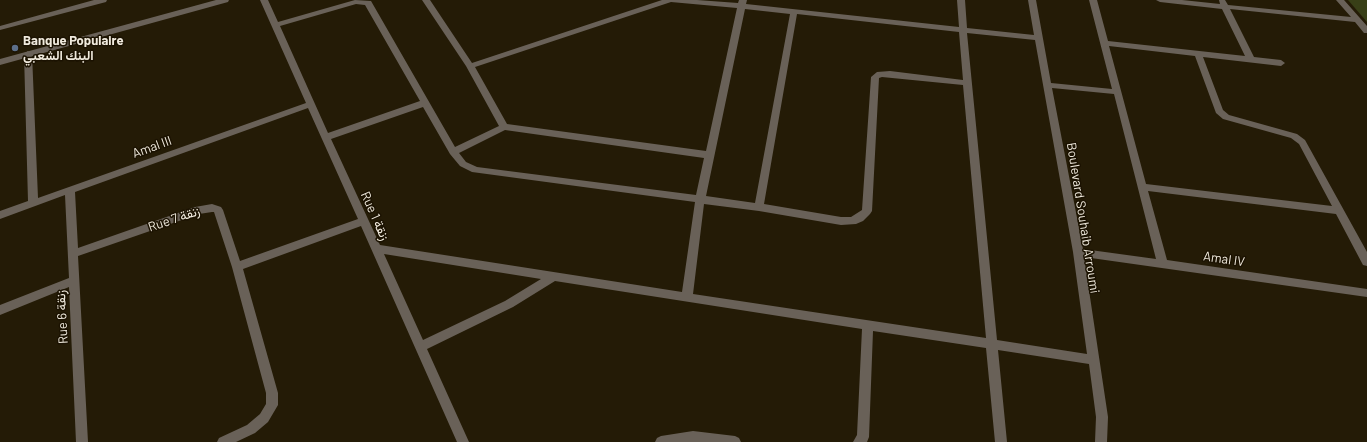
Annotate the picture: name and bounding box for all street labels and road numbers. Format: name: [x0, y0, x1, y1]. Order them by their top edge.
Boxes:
street label: Amal III: [130, 133, 174, 161]
street label: Boulevard Souhaib Arroumi: [1063, 141, 1103, 295]
street label: Rue 1 زنقة: [357, 189, 393, 243]
street label: Rue 7 زنقة: [146, 203, 202, 235]
street label: Amal IV: [1202, 248, 1246, 270]
street label: Rue 6 زنقة: [53, 290, 71, 344]

